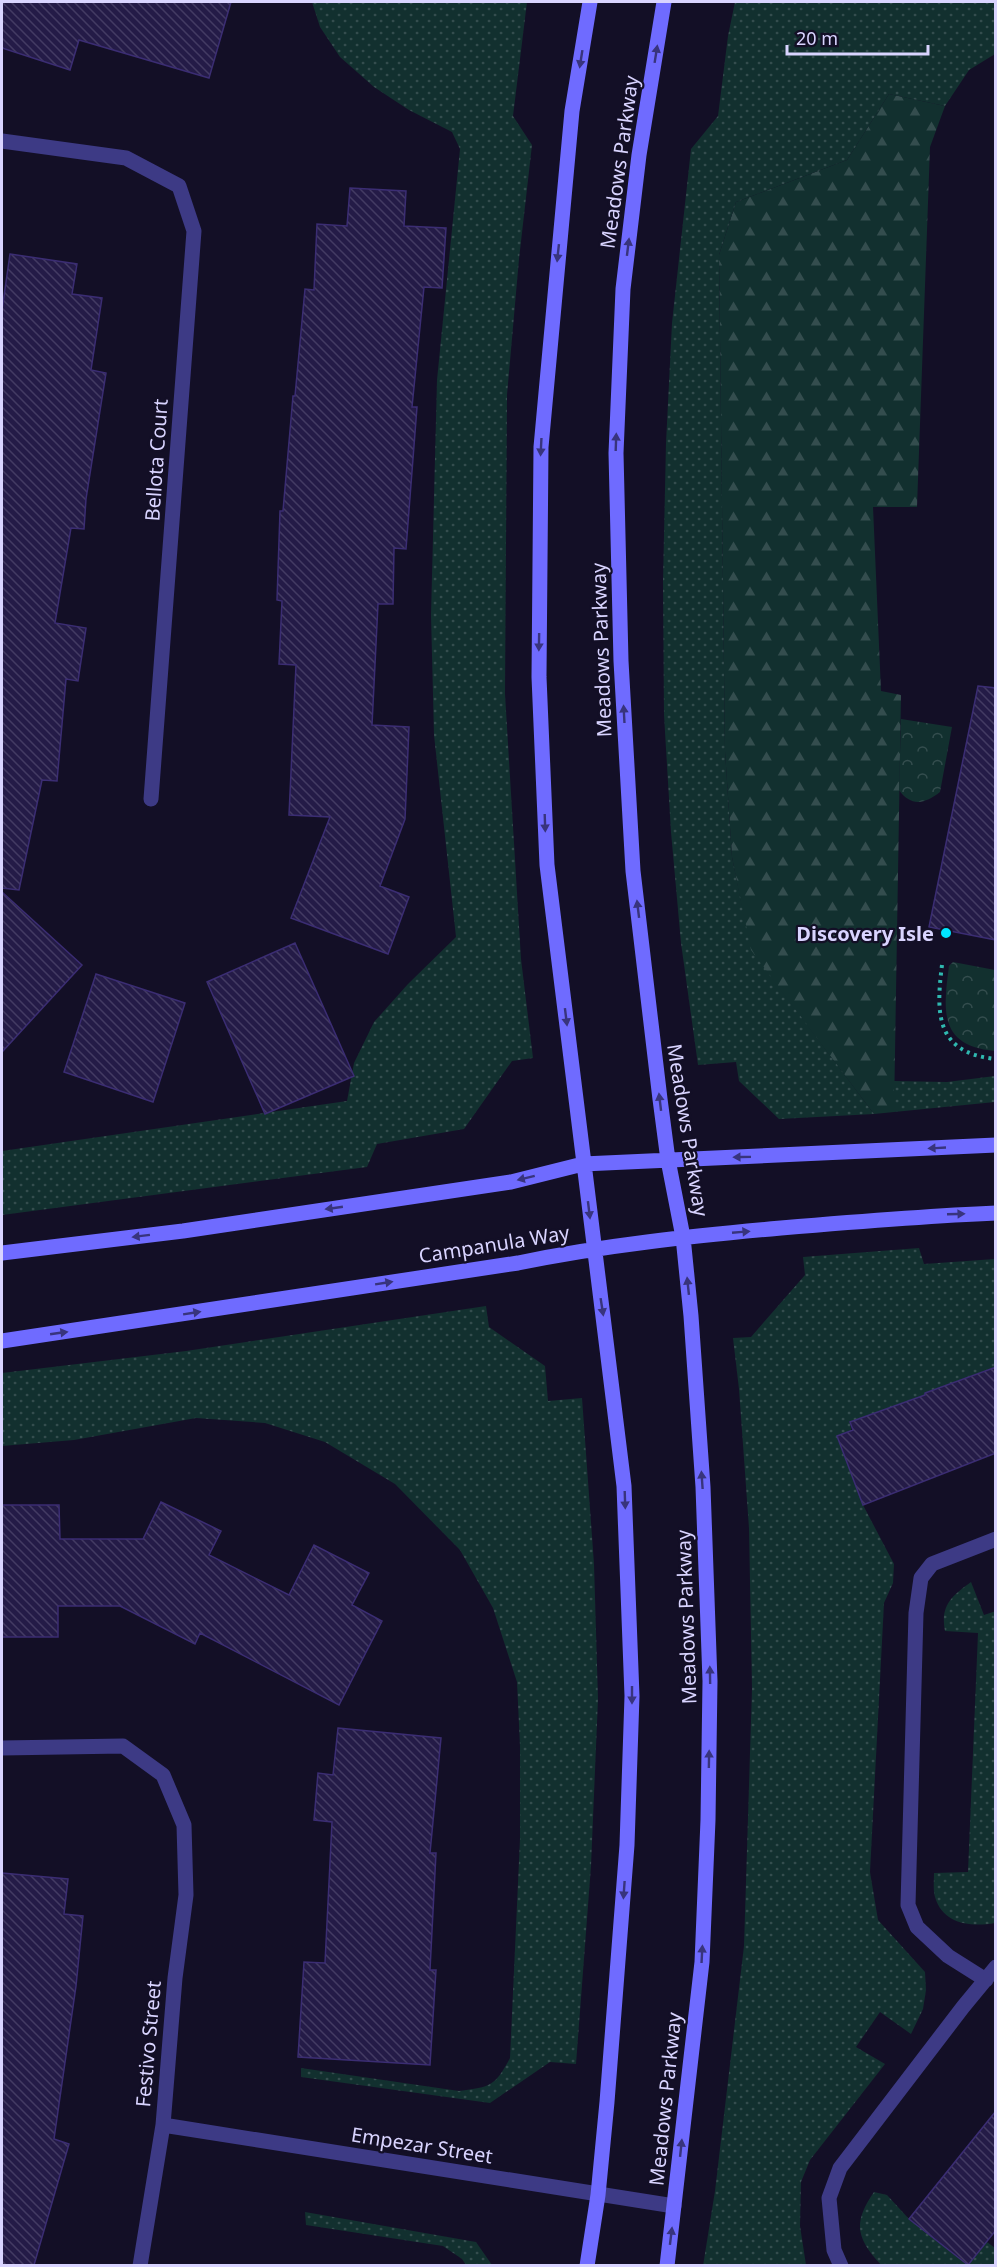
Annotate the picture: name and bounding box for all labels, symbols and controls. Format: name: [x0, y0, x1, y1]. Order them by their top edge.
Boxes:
scale bar: [787, 18, 928, 56]
text: 20 m: [796, 26, 838, 50]
one-way arrow: [651, 45, 660, 64]
one-way arrow: [576, 50, 585, 69]
street label: Meadows Parkway: [593, 73, 645, 250]
one-way arrow: [623, 238, 633, 257]
one-way arrow: [553, 243, 563, 262]
street label: Bellota Court: [138, 398, 174, 522]
one-way arrow: [612, 432, 621, 451]
one-way arrow: [537, 438, 546, 457]
street label: Meadows Parkway: [584, 562, 618, 738]
one-way arrow: [534, 633, 544, 652]
one-way arrow: [619, 705, 629, 724]
one-way arrow: [540, 813, 549, 832]
one-way arrow: [633, 899, 642, 918]
place label: Discovery Isle: [796, 920, 934, 947]
marker: Discovery Isle: [939, 926, 953, 940]
one-way arrow: [562, 1007, 571, 1026]
street label: Meadows Parkway: [661, 1042, 715, 1219]
one-way arrow: [656, 1093, 665, 1112]
one-way arrow: [928, 1143, 947, 1152]
one-way arrow: [733, 1152, 752, 1162]
one-way arrow: [517, 1174, 536, 1184]
one-way arrow: [584, 1201, 594, 1220]
one-way arrow: [324, 1204, 343, 1213]
one-way arrow: [947, 1210, 966, 1219]
street label: Campanula Way: [417, 1219, 572, 1269]
one-way arrow: [732, 1227, 751, 1237]
one-way arrow: [131, 1231, 150, 1241]
one-way arrow: [683, 1276, 693, 1295]
one-way arrow: [375, 1279, 394, 1288]
one-way arrow: [598, 1297, 607, 1316]
one-way arrow: [182, 1308, 201, 1317]
one-way arrow: [50, 1328, 69, 1337]
one-way arrow: [698, 1471, 707, 1490]
one-way arrow: [620, 1491, 629, 1510]
street label: Meadows Parkway: [669, 1529, 703, 1705]
one-way arrow: [705, 1665, 715, 1684]
one-way arrow: [627, 1686, 637, 1705]
one-way arrow: [704, 1750, 714, 1769]
one-way arrow: [619, 1881, 629, 1900]
one-way arrow: [698, 1944, 707, 1963]
street label: Festivo Street: [129, 1980, 167, 2108]
street label: Meadows Parkway: [642, 2010, 688, 2187]
street label: Empezar Street: [349, 2120, 495, 2170]
one-way arrow: [676, 2138, 686, 2157]
one-way arrow: [666, 2226, 675, 2245]

